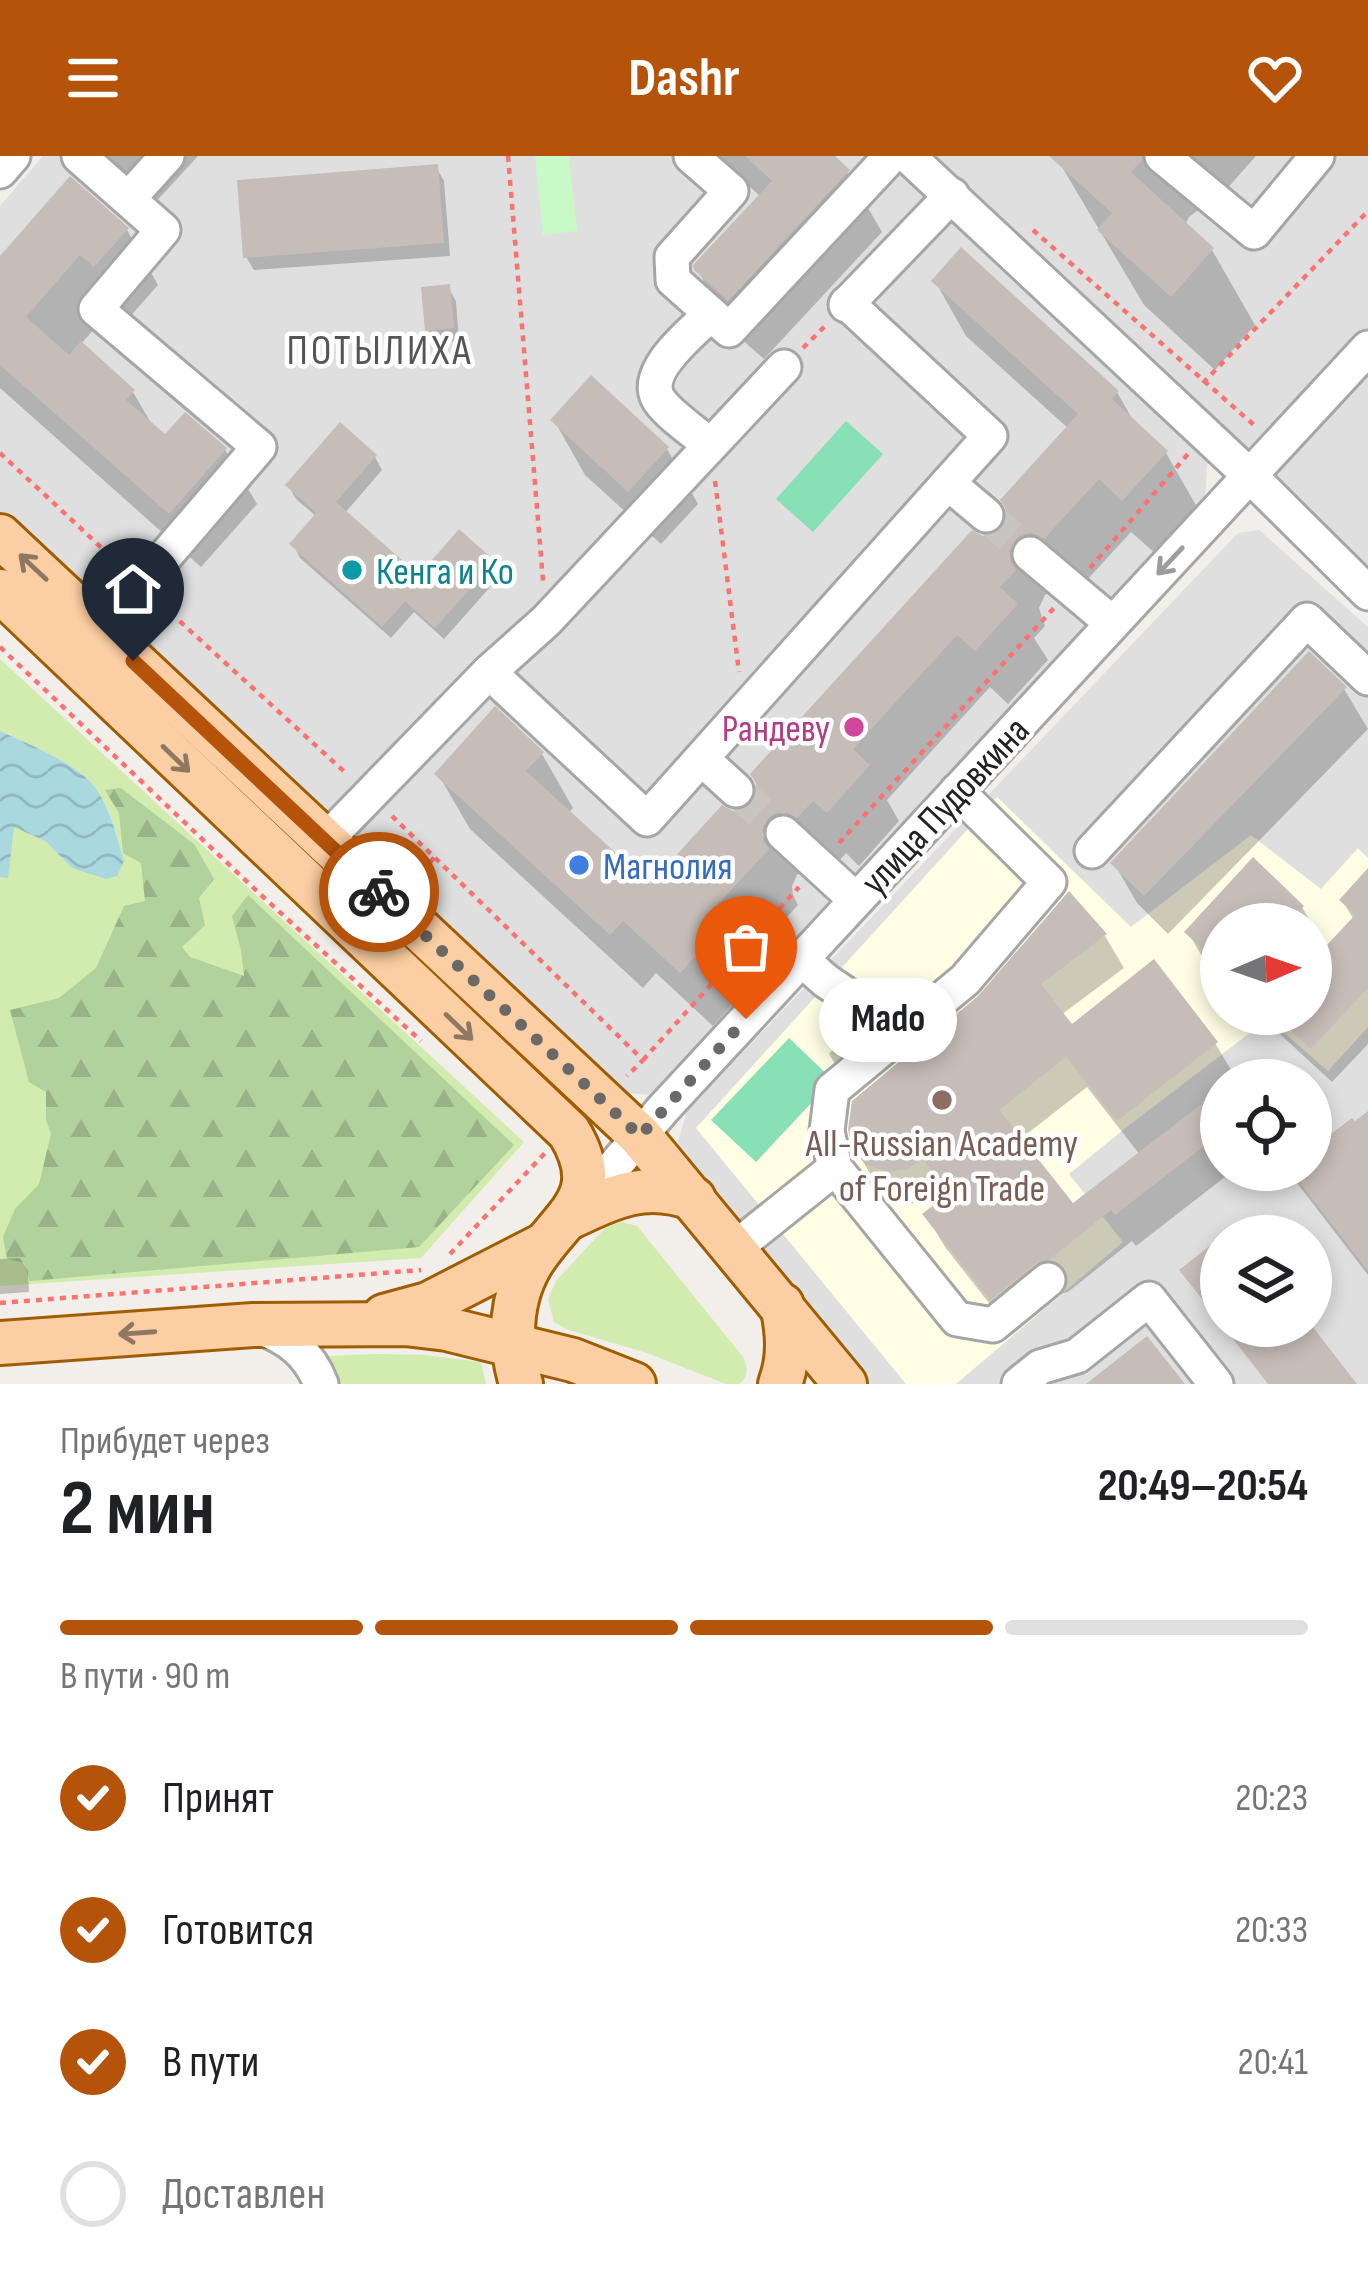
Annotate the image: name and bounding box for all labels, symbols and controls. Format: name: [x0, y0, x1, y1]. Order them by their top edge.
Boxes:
icon: menu: [60, 45, 126, 111]
icon: heart: [1242, 45, 1308, 111]
text: Dashr: [628, 46, 740, 111]
district label: ПОТЫЛИХА: [287, 326, 473, 377]
pin: [82, 538, 184, 661]
one-way arrow: [1156, 545, 1184, 575]
place label: Кенга и Ко: [376, 549, 514, 596]
one-way arrow: [19, 554, 48, 582]
icon: home: [100, 556, 166, 622]
marker: Кенга и Ко: [339, 557, 365, 583]
place label: Рандеву: [722, 706, 830, 753]
street label: улица Пудовкина: [852, 708, 1040, 905]
marker: Рандеву: [841, 714, 867, 740]
one-way arrow: [161, 744, 190, 772]
courier: [319, 832, 439, 952]
place label: Магнолия: [603, 844, 733, 891]
marker: Магнолия: [566, 852, 592, 878]
icon: bike: [346, 859, 412, 925]
pin: [695, 896, 797, 1019]
north arrow: [1200, 903, 1332, 1035]
map controls: [1200, 903, 1332, 1347]
icon: bag: [713, 914, 779, 980]
callout: Mado: [818, 977, 956, 1061]
text: Mado: [851, 996, 925, 1043]
one-way arrow: [444, 1013, 473, 1041]
button: locate: [1200, 1059, 1332, 1191]
marker: All-Russian Academy of Foreign Trade: [929, 1087, 955, 1113]
place label: All-Russian Academy of Foreign Trade: [805, 1121, 1078, 1213]
button: layers: [1200, 1215, 1332, 1347]
one-way arrow: [118, 1321, 157, 1344]
text: Прибудет через: [60, 1418, 270, 1465]
text: 20:49–20:54: [1098, 1459, 1308, 1514]
text: 2 мин: [60, 1463, 215, 1556]
text: В пути · 90 m: [60, 1653, 230, 1700]
icon: check: [60, 1765, 126, 1831]
text: Принят: [162, 1771, 274, 1826]
text: 20:23: [1235, 1775, 1308, 1822]
icon: check: [60, 1897, 126, 1963]
text: Готовится: [162, 1903, 314, 1958]
text: 20:33: [1235, 1907, 1308, 1954]
icon: check: [60, 2029, 126, 2095]
text: В пути: [162, 2035, 259, 2090]
text: 20:41: [1238, 2039, 1308, 2086]
text: Доставлен: [162, 2167, 325, 2222]

